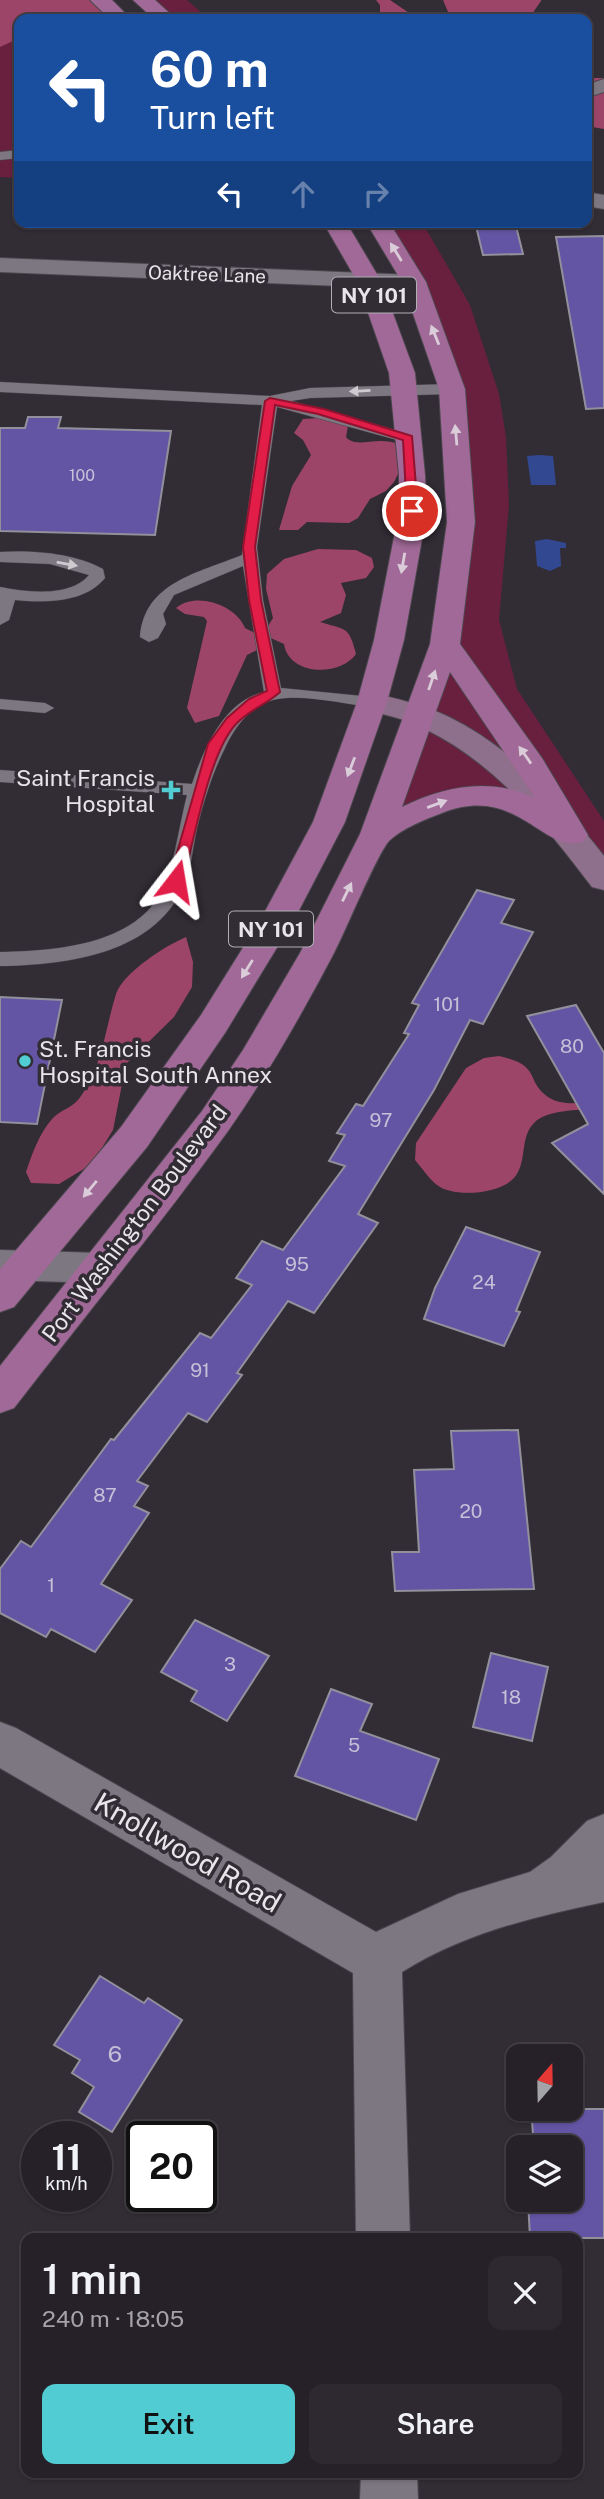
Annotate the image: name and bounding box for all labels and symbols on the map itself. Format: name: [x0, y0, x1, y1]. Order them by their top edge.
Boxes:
one-way arrow: [389, 243, 403, 261]
street label: Oaktree Lane: [148, 261, 266, 287]
road number: NY 101: [332, 278, 416, 312]
one-way arrow: [429, 324, 440, 345]
one-way arrow: [348, 385, 370, 396]
one-way arrow: [450, 424, 461, 446]
house number: 100: [69, 466, 95, 485]
pin: [382, 481, 442, 541]
one-way arrow: [397, 552, 408, 574]
one-way arrow: [57, 559, 79, 570]
one-way arrow: [427, 669, 438, 690]
one-way arrow: [518, 746, 532, 764]
one-way arrow: [345, 756, 356, 777]
place label: Saint Francis Hospital: [16, 764, 155, 817]
marker: Saint Francis Hospital: [161, 780, 181, 800]
one-way arrow: [427, 798, 448, 809]
position arrow: [139, 844, 213, 918]
one-way arrow: [342, 882, 353, 902]
road number: NY 101: [229, 912, 313, 946]
one-way arrow: [241, 959, 253, 978]
house number: 101: [433, 993, 461, 1015]
place label: St. Francis Hospital South Annex: [39, 1035, 272, 1088]
house number: 80: [560, 1035, 584, 1057]
marker: St. Francis Hospital South Annex: [17, 1053, 33, 1069]
street label: Port Washington Boulevard: [36, 1099, 232, 1347]
house number: 97: [370, 1109, 392, 1131]
one-way arrow: [82, 1180, 98, 1198]
house number: 95: [285, 1253, 309, 1275]
house number: 24: [472, 1271, 496, 1293]
house number: 91: [190, 1359, 210, 1381]
house number: 87: [93, 1484, 117, 1506]
house number: 20: [460, 1500, 482, 1522]
house number: 1: [47, 1574, 55, 1596]
house number: 3: [224, 1653, 236, 1675]
house number: 18: [501, 1686, 521, 1708]
house number: 5: [348, 1734, 360, 1756]
street label: Knollwood Road: [89, 1785, 287, 1919]
house number: 6: [108, 2040, 122, 2067]
north arrow: [506, 2044, 583, 2121]
speed limit sign: 20: [126, 2121, 217, 2212]

